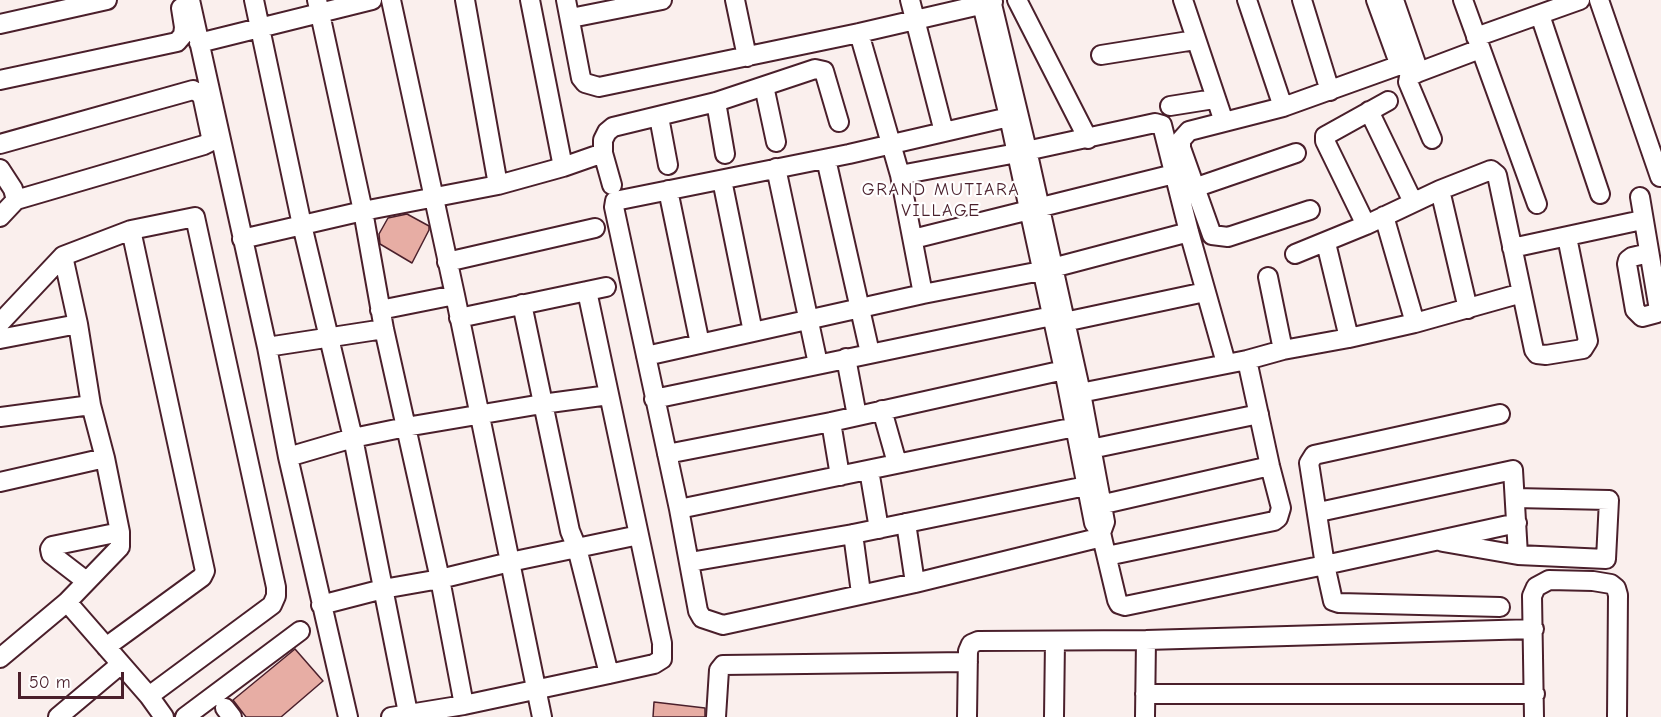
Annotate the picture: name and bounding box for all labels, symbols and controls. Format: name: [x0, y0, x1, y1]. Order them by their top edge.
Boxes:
district label: GRAND MUTIARA VILLAGE: [862, 179, 1020, 222]
scale bar: [21, 660, 128, 698]
text: 50 m: [29, 672, 71, 693]

